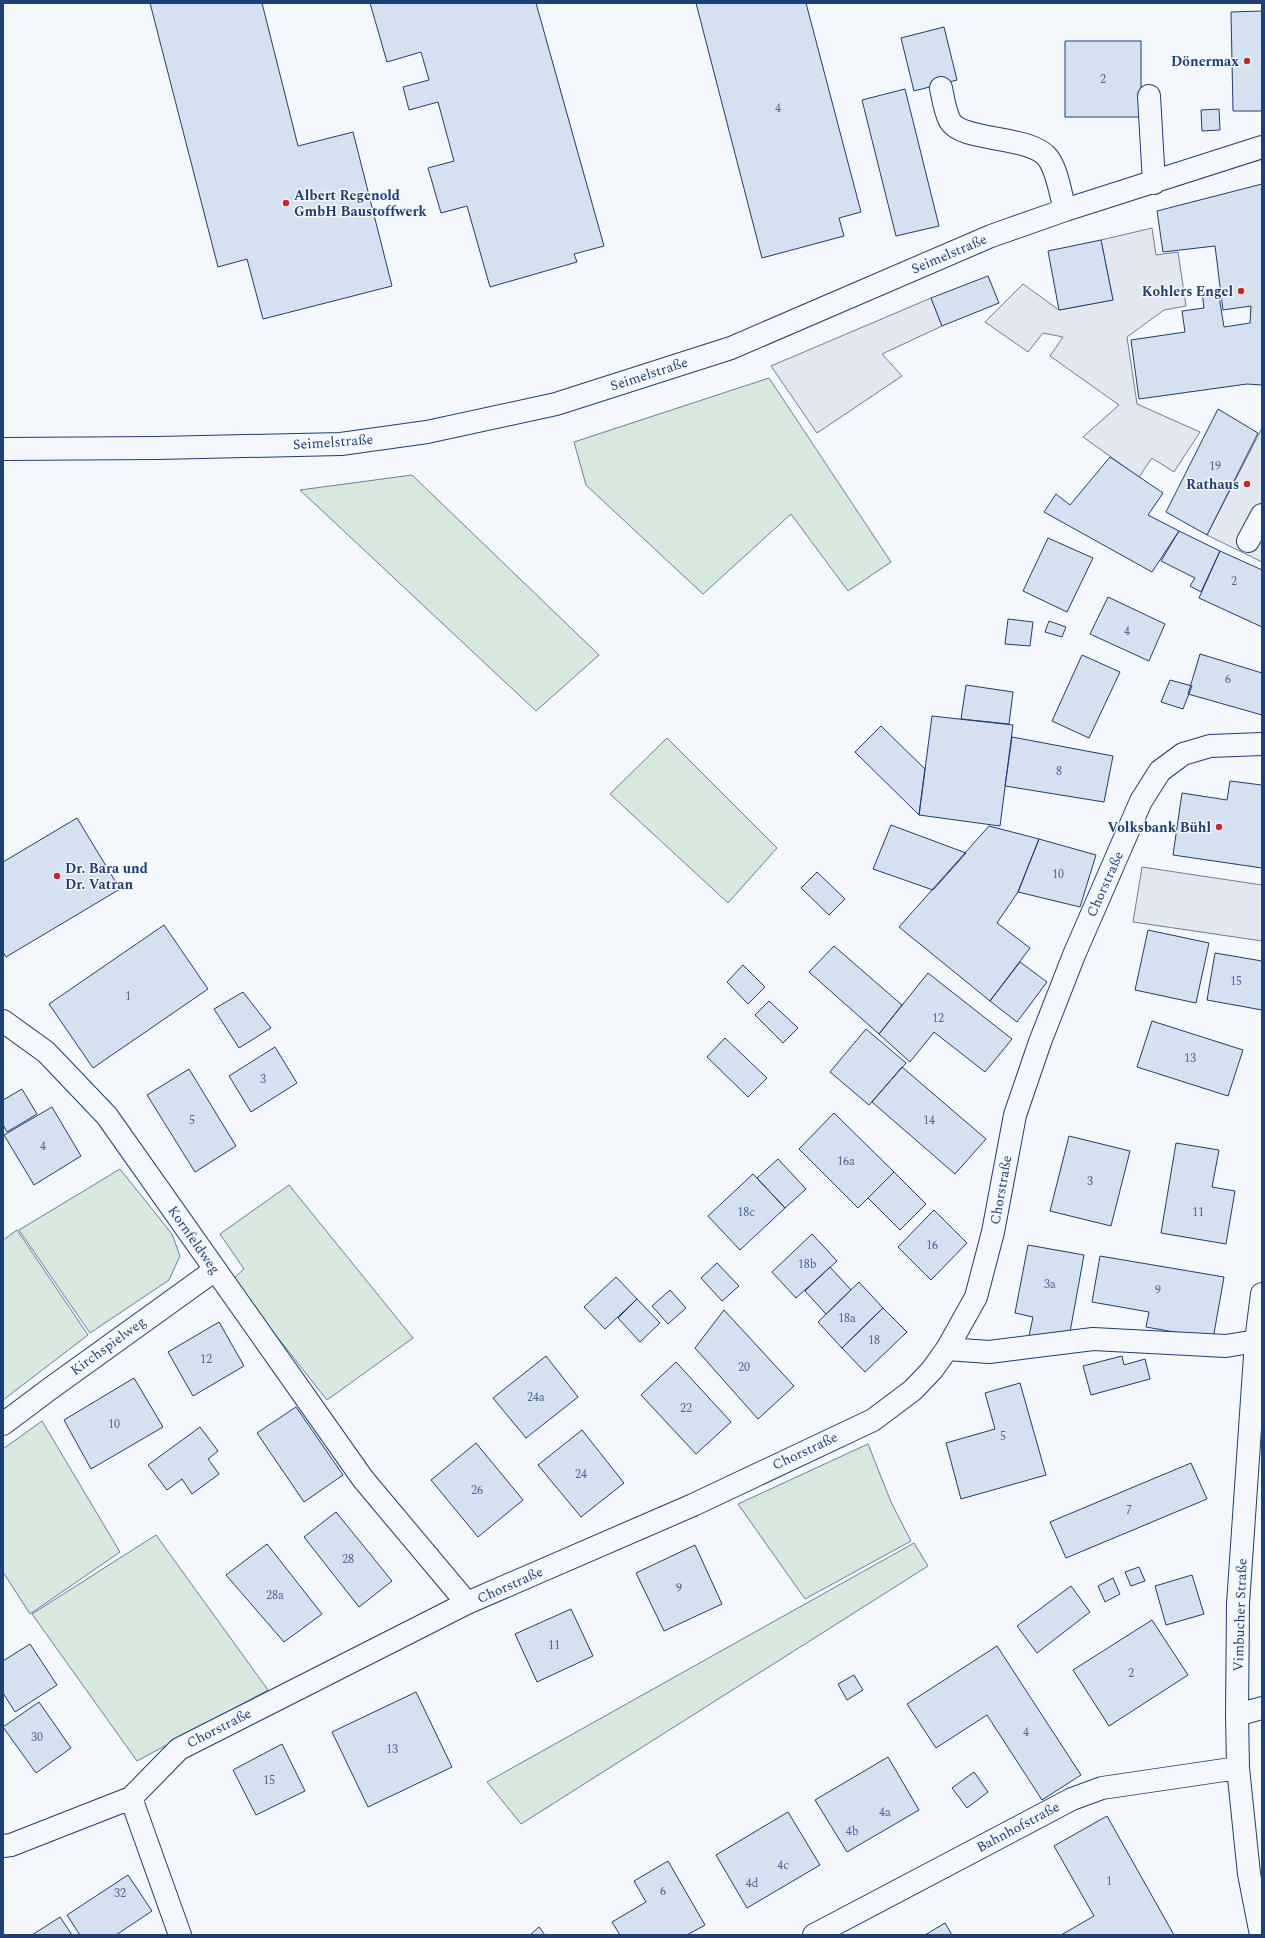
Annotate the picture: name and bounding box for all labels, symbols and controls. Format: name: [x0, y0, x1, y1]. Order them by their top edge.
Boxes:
place label: Dönermax: [1171, 51, 1239, 72]
marker: Dönermax: [1242, 56, 1252, 66]
house number: 2: [1100, 70, 1106, 89]
house number: 4: [775, 99, 781, 118]
place label: Albert Regenold GmbH Baustoffwerk: [294, 185, 427, 222]
marker: Albert Regenold GmbH Baustoffwerk: [281, 198, 291, 208]
street label: Seimelstraße: [908, 229, 990, 279]
place label: Kohlers Engel: [1142, 281, 1233, 302]
marker: Kohlers Engel: [1236, 286, 1246, 296]
street label: Seimelstraße: [607, 351, 691, 396]
street label: Seimelstraße: [292, 429, 374, 455]
house number: 19: [1209, 457, 1221, 476]
place label: Rathaus: [1186, 474, 1239, 495]
marker: Rathaus: [1242, 479, 1252, 489]
house number: 2: [1231, 572, 1237, 591]
house number: 4: [1124, 622, 1130, 641]
house number: 6: [1225, 670, 1231, 689]
house number: 8: [1056, 762, 1062, 781]
place label: Volksbank Bühl: [1107, 817, 1211, 838]
marker: Volksbank Bühl: [1214, 822, 1224, 832]
street label: Chorstraße: [1081, 847, 1129, 920]
place label: Dr. Bara und Dr. Vatran: [65, 858, 148, 895]
house number: 10: [1052, 865, 1064, 884]
marker: Dr. Bara und Dr. Vatran: [52, 871, 62, 881]
house number: 15: [1230, 972, 1242, 991]
house number: 1: [125, 987, 131, 1006]
house number: 12: [932, 1009, 944, 1028]
house number: 13: [1184, 1049, 1196, 1068]
house number: 3: [260, 1070, 266, 1089]
house number: 5: [189, 1111, 195, 1130]
house number: 14: [923, 1111, 935, 1130]
house number: 4: [40, 1137, 46, 1156]
house number: 16a: [837, 1152, 855, 1171]
street label: Chorstraße: [985, 1153, 1017, 1226]
house number: 3: [1087, 1172, 1093, 1191]
street label: Kornfeldweg: [163, 1201, 225, 1279]
house number: 18c: [737, 1203, 755, 1222]
house number: 11: [1192, 1203, 1204, 1222]
house number: 16: [926, 1236, 938, 1255]
house number: 18b: [798, 1255, 817, 1274]
house number: 3a: [1044, 1275, 1056, 1294]
house number: 9: [1155, 1281, 1161, 1300]
house number: 18a: [838, 1309, 856, 1328]
street label: Kirchspielweg: [66, 1311, 150, 1381]
house number: 18: [868, 1331, 880, 1350]
house number: 12: [200, 1350, 212, 1369]
house number: 20: [738, 1358, 750, 1377]
house number: 24a: [527, 1388, 545, 1407]
house number: 22: [680, 1399, 692, 1418]
house number: 10: [108, 1415, 120, 1434]
street label: Chorstraße: [769, 1427, 841, 1475]
house number: 5: [1000, 1427, 1006, 1446]
house number: 24: [575, 1465, 587, 1484]
house number: 26: [471, 1481, 483, 1500]
house number: 7: [1126, 1501, 1132, 1520]
house number: 28: [342, 1550, 354, 1569]
street label: Vimbucher Straße: [1228, 1558, 1252, 1672]
street label: Chorstraße: [474, 1561, 547, 1609]
house number: 9: [676, 1579, 682, 1598]
house number: 28a: [266, 1586, 284, 1605]
house number: 11: [548, 1636, 560, 1655]
house number: 2: [1128, 1664, 1134, 1683]
street label: Chorstraße: [183, 1703, 255, 1753]
house number: 4: [1023, 1723, 1029, 1742]
house number: 30: [31, 1728, 43, 1747]
house number: 13: [386, 1740, 398, 1759]
house number: 15: [263, 1771, 275, 1790]
street label: Bahnhofstraße: [973, 1796, 1064, 1858]
house number: 4a: [879, 1803, 891, 1822]
house number: 4b: [846, 1822, 859, 1841]
house number: 4c: [777, 1856, 789, 1875]
house number: 1: [1106, 1872, 1112, 1891]
house number: 4d: [746, 1874, 759, 1893]
house number: 6: [660, 1882, 666, 1901]
house number: 32: [114, 1884, 126, 1903]

